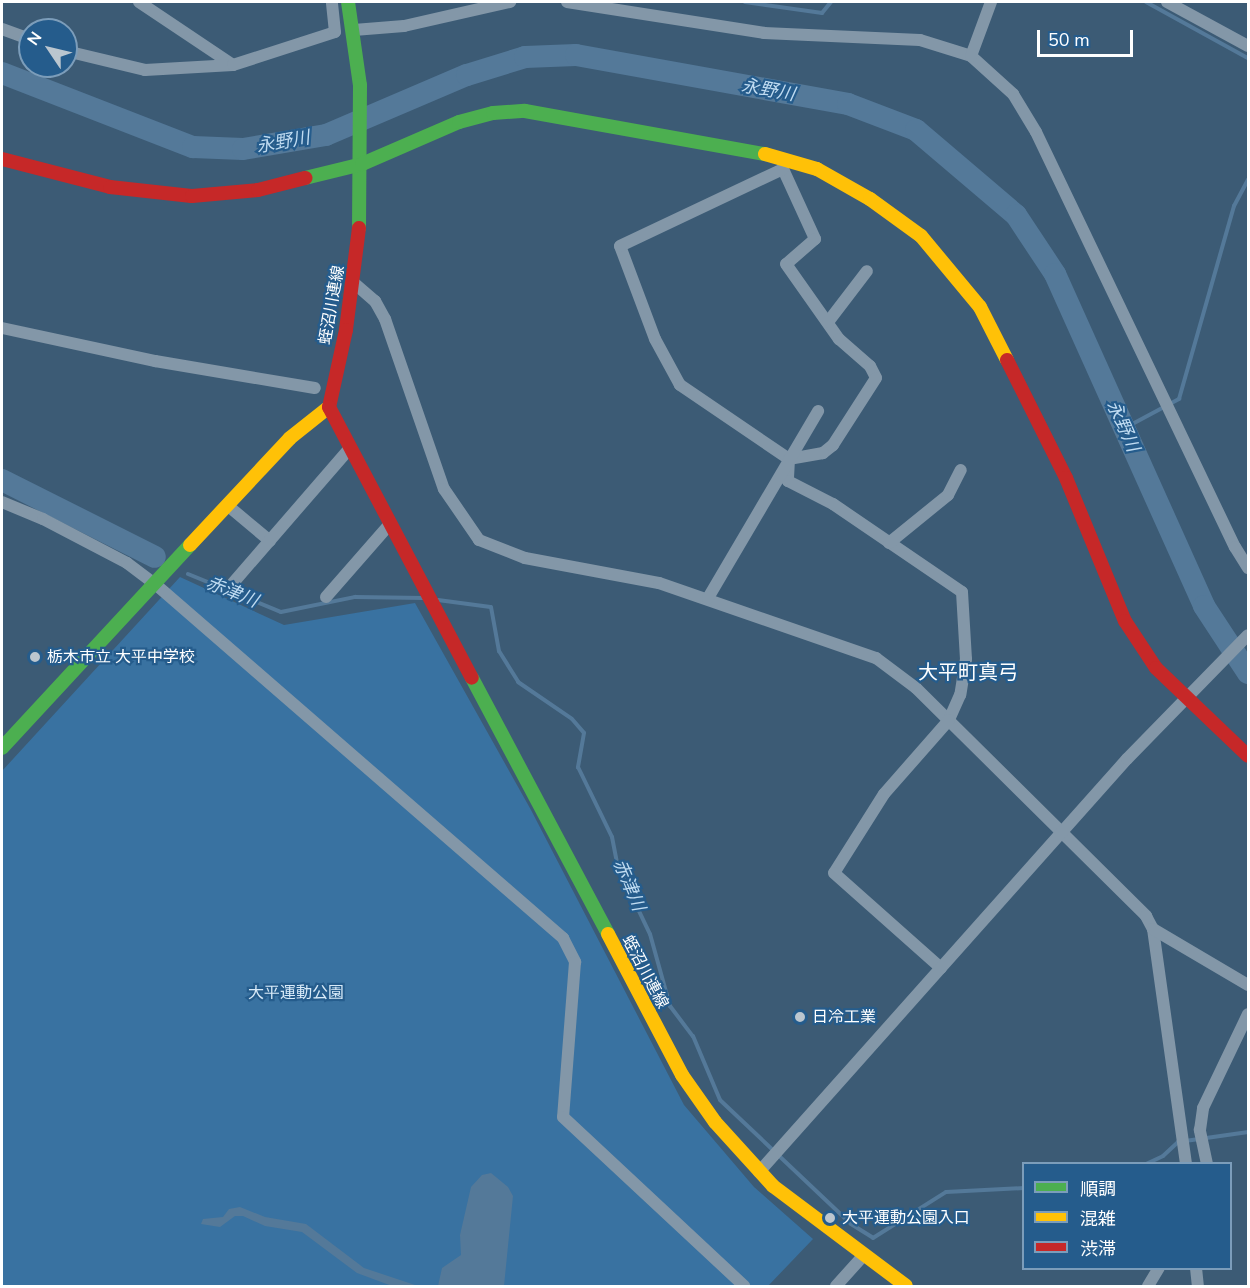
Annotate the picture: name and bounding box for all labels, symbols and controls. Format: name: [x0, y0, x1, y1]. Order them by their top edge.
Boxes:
north arrow: [18, 18, 78, 78]
scale bar: [1040, 18, 1136, 56]
text: N: [22, 28, 47, 50]
text: 50 m: [1048, 28, 1090, 52]
water label: 永野川: [740, 75, 796, 105]
water label: 永野川: [255, 127, 311, 157]
street label: 蛭沼川連線: [316, 264, 348, 346]
water label: 永野川: [1102, 397, 1144, 455]
water label: 赤津川: [203, 572, 261, 612]
place label: 栃木市立 大平中学校: [47, 647, 195, 667]
marker: 栃木市立 大平中学校: [28, 650, 42, 664]
district label: 大平町真弓: [918, 660, 1018, 684]
water label: 赤津川: [609, 856, 649, 914]
street label: 蛭沼川連線: [618, 932, 672, 1012]
park label: 大平運動公園: [248, 983, 344, 1003]
place label: 日冷工業: [812, 1007, 876, 1027]
marker: 日冷工業: [793, 1010, 807, 1024]
legend: [1022, 1162, 1232, 1270]
text: 順調: [1080, 1177, 1116, 1201]
text: 混雑: [1080, 1207, 1116, 1231]
place label: 大平運動公園入口: [842, 1208, 970, 1228]
marker: 大平運動公園入口: [823, 1211, 837, 1225]
text: 渋滞: [1080, 1237, 1116, 1261]

